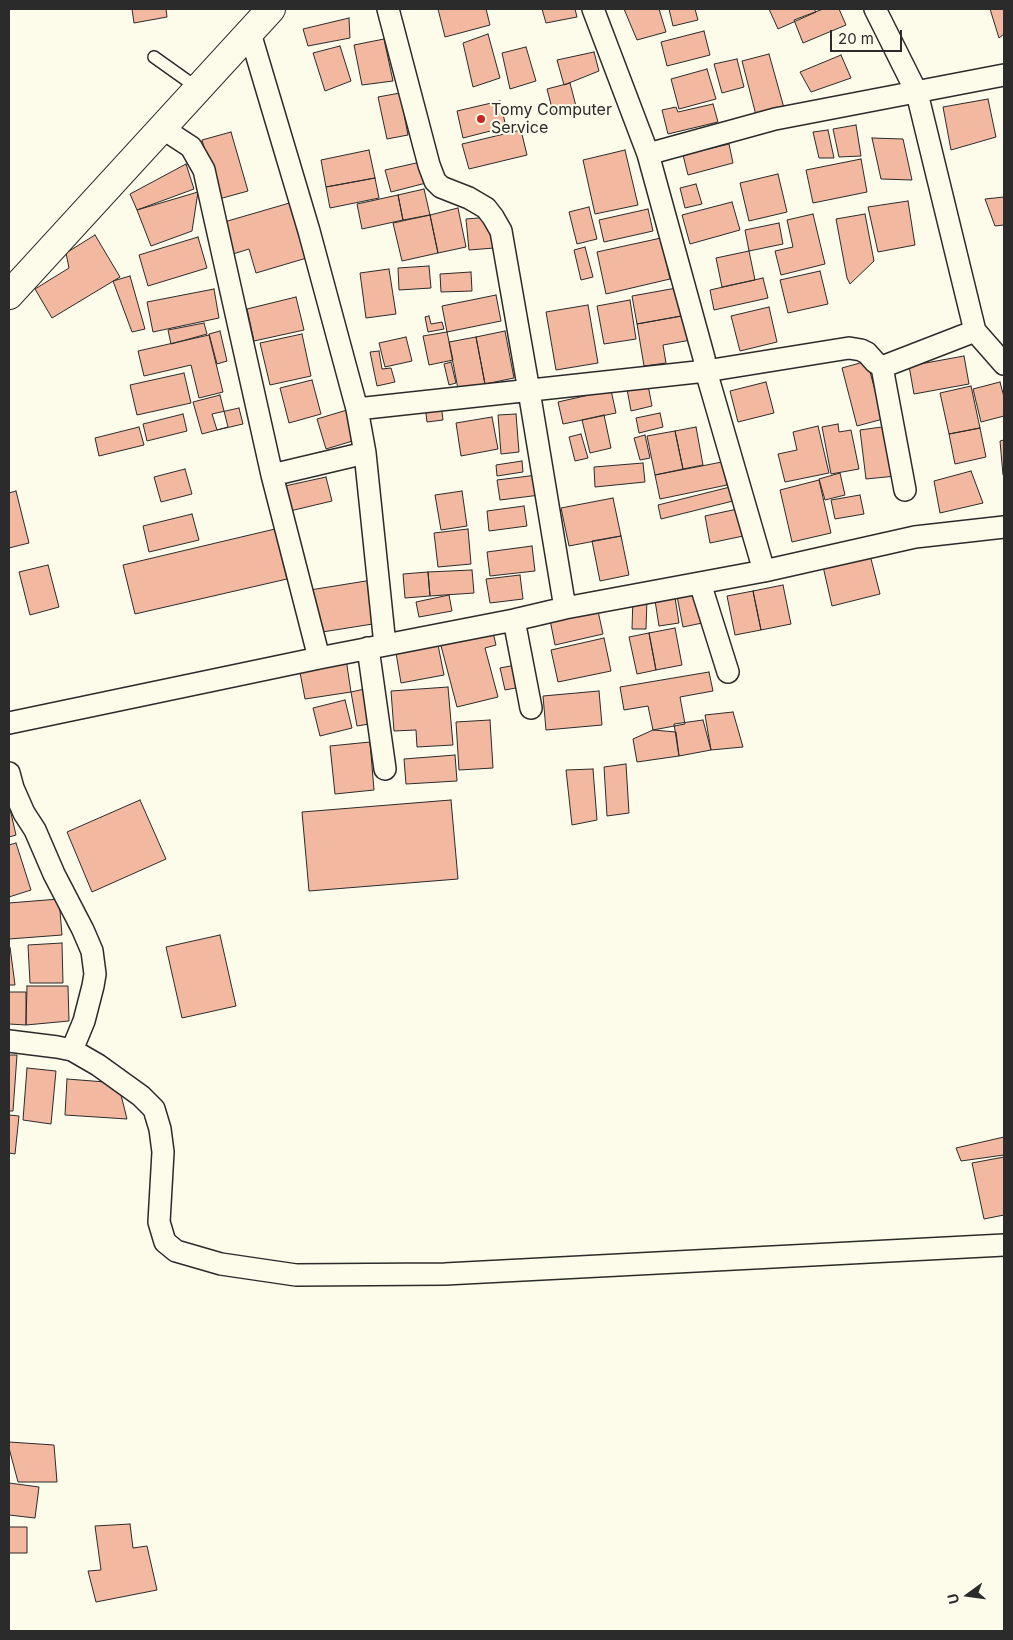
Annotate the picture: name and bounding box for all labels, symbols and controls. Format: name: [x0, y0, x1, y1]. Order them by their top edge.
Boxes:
scale bar: [833, 20, 906, 52]
text: 20 m: [838, 29, 874, 48]
place label: Tomy Computer Service: [491, 100, 612, 138]
marker: Tomy Computer Service: [475, 113, 487, 125]
north arrow: [943, 1570, 993, 1620]
text: U: [943, 1592, 962, 1606]

